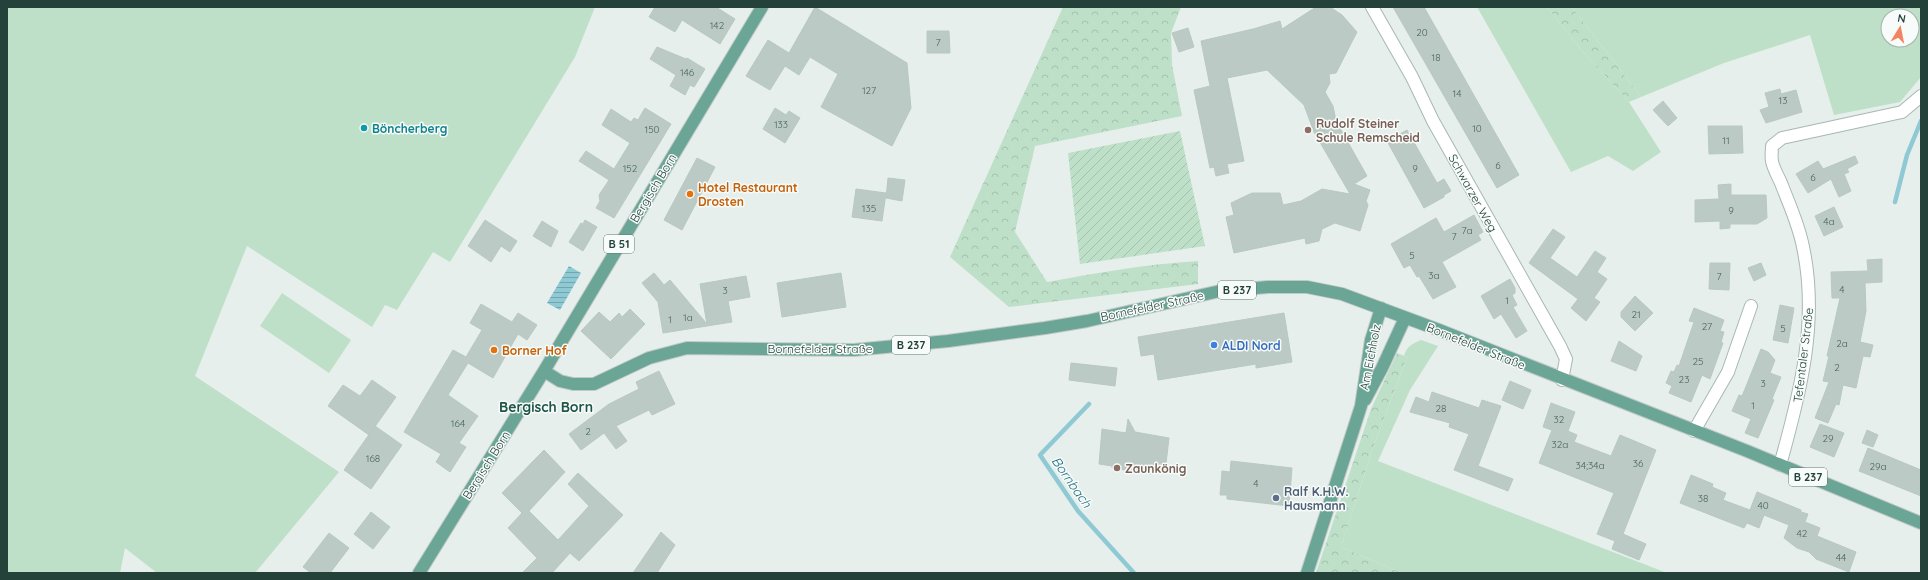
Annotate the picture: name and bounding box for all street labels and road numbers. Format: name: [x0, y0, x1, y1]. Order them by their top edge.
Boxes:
street label: Bergisch Born: [627, 151, 679, 225]
street label: Schwarzer Weg: [1445, 151, 1501, 235]
road number: B 51: [604, 235, 634, 253]
road number: B 237: [1218, 281, 1256, 299]
street label: Bornefelder Straße: [1099, 288, 1205, 324]
street label: Tefentaler Straße: [1790, 307, 1816, 403]
street label: Bornefelder Straße: [1424, 319, 1528, 373]
street label: Am Eichholz: [1356, 322, 1384, 391]
road number: B 237: [892, 336, 930, 354]
street label: Bornefelder Straße: [767, 341, 873, 356]
street label: Bergisch Born: [459, 428, 513, 502]
road number: B 237: [1789, 468, 1827, 486]

